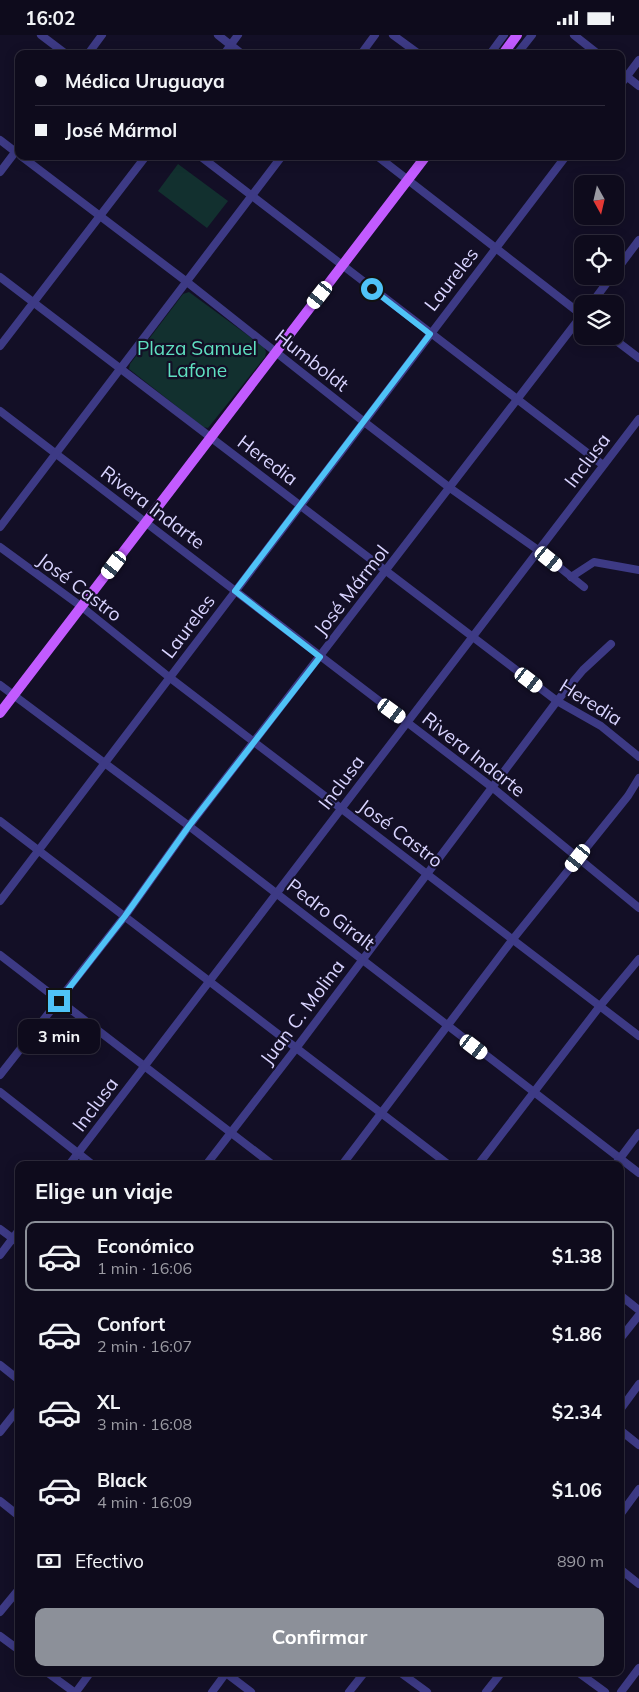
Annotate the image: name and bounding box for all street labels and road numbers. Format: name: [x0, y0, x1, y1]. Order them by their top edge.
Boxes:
street label: Laureles: [419, 242, 483, 316]
street label: Humboldt: [270, 324, 354, 396]
street label: Inclusa: [559, 428, 615, 492]
street label: Heredia: [233, 430, 303, 490]
street label: Rivera Indarte: [96, 460, 210, 554]
street label: José Mármol: [308, 540, 394, 640]
street label: José Castro: [33, 547, 127, 627]
street label: Laureles: [156, 589, 220, 663]
street label: Heredia: [555, 673, 627, 731]
street label: Rivera Indarte: [418, 706, 530, 802]
street label: Inclusa: [313, 750, 369, 814]
street label: José Castro: [354, 793, 448, 873]
street label: Pedro Giralt: [282, 873, 380, 955]
street label: Juan C. Molina: [255, 954, 349, 1070]
street label: Inclusa: [67, 1072, 123, 1136]

